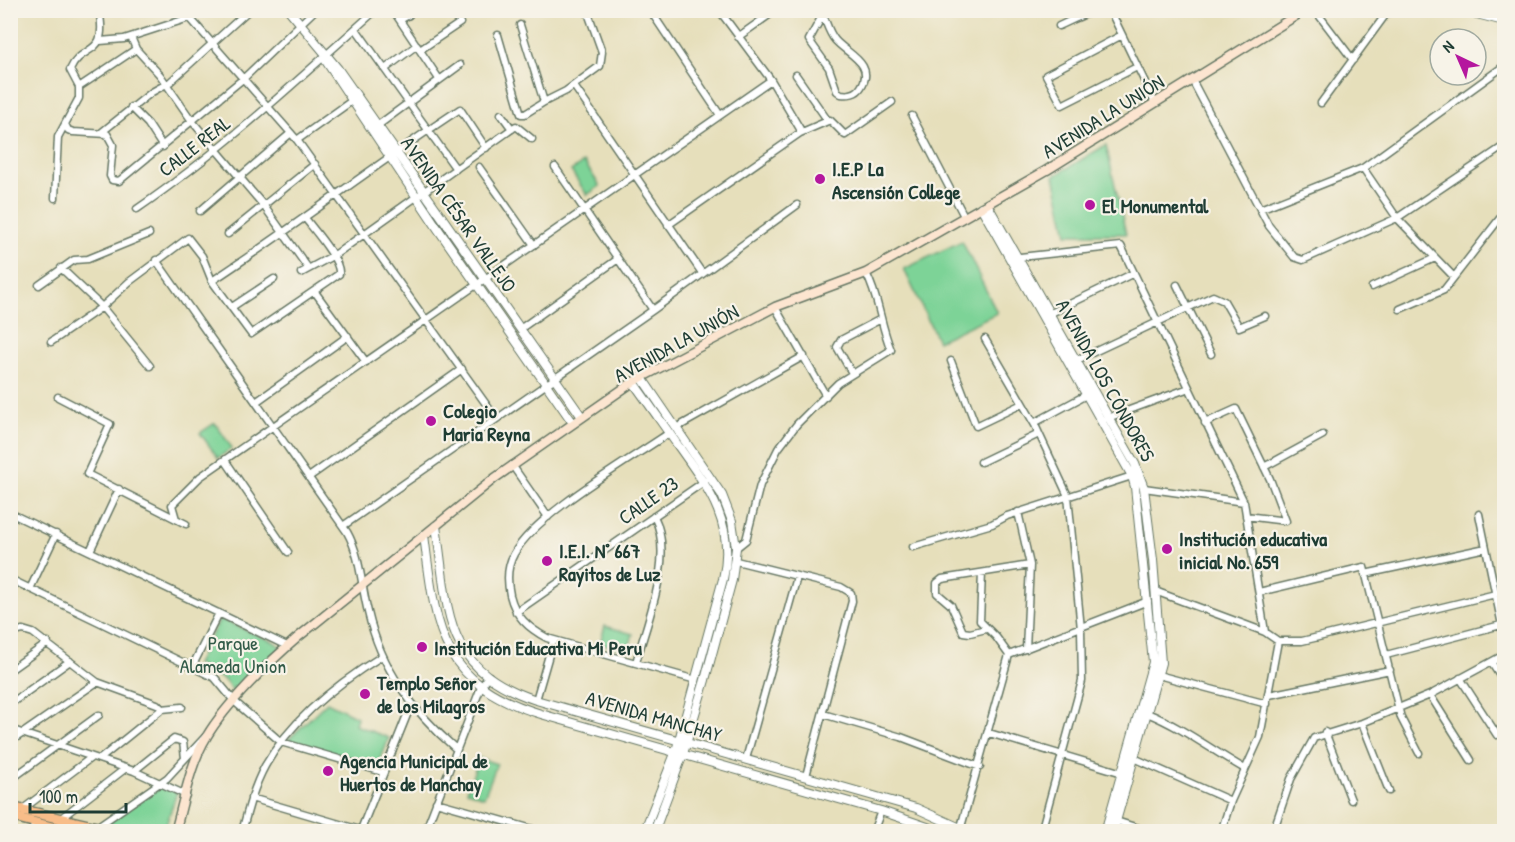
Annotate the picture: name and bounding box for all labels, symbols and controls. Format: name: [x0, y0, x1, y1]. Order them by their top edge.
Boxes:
north arrow: [1428, 27, 1488, 87]
text: N: [1437, 35, 1459, 57]
street label: AVENIDA LA UNIÓN: [1037, 68, 1169, 164]
street label: CALLE REAL: [153, 109, 235, 183]
street label: AVENIDA CÉSAR VALLEJO: [395, 131, 523, 297]
place label: I.E.P La Ascensión College: [832, 155, 961, 206]
marker: I.E.P La Ascensión College: [813, 172, 827, 186]
place label: El Monumental: [1102, 192, 1209, 219]
marker: El Monumental: [1083, 198, 1097, 212]
street label: AVENIDA LOS CÓNDORES: [1050, 294, 1162, 466]
street label: AVENIDA LA UNIÓN: [609, 298, 743, 388]
place label: Colegio Maria Reyna: [443, 397, 530, 448]
marker: Colegio Maria Reyna: [424, 414, 438, 428]
street label: CALLE 23: [613, 470, 683, 530]
place label: Institución educativa inicial No. 659: [1179, 525, 1327, 575]
place label: I.E.I. N° 667 Rayitos de Luz: [559, 537, 661, 588]
marker: Institución educativa inicial No. 659: [1160, 542, 1174, 556]
marker: I.E.I. N° 667 Rayitos de Luz: [540, 554, 554, 568]
park label: Parque Alameda Union: [180, 629, 286, 679]
place label: Institución Educativa Mi Peru: [434, 634, 643, 661]
marker: Institución Educativa Mi Peru: [415, 640, 429, 654]
place label: Templo Señor de los Milagros: [376, 669, 485, 720]
street label: AVENIDA MANCHAY: [583, 684, 725, 748]
marker: Templo Señor de los Milagros: [358, 687, 372, 701]
place label: Agencia Municipal de Huertos de Manchay: [340, 747, 488, 798]
marker: Agencia Municipal de Huertos de Manchay: [321, 764, 335, 778]
scale bar: [30, 776, 126, 814]
text: 100 m: [39, 784, 78, 809]

